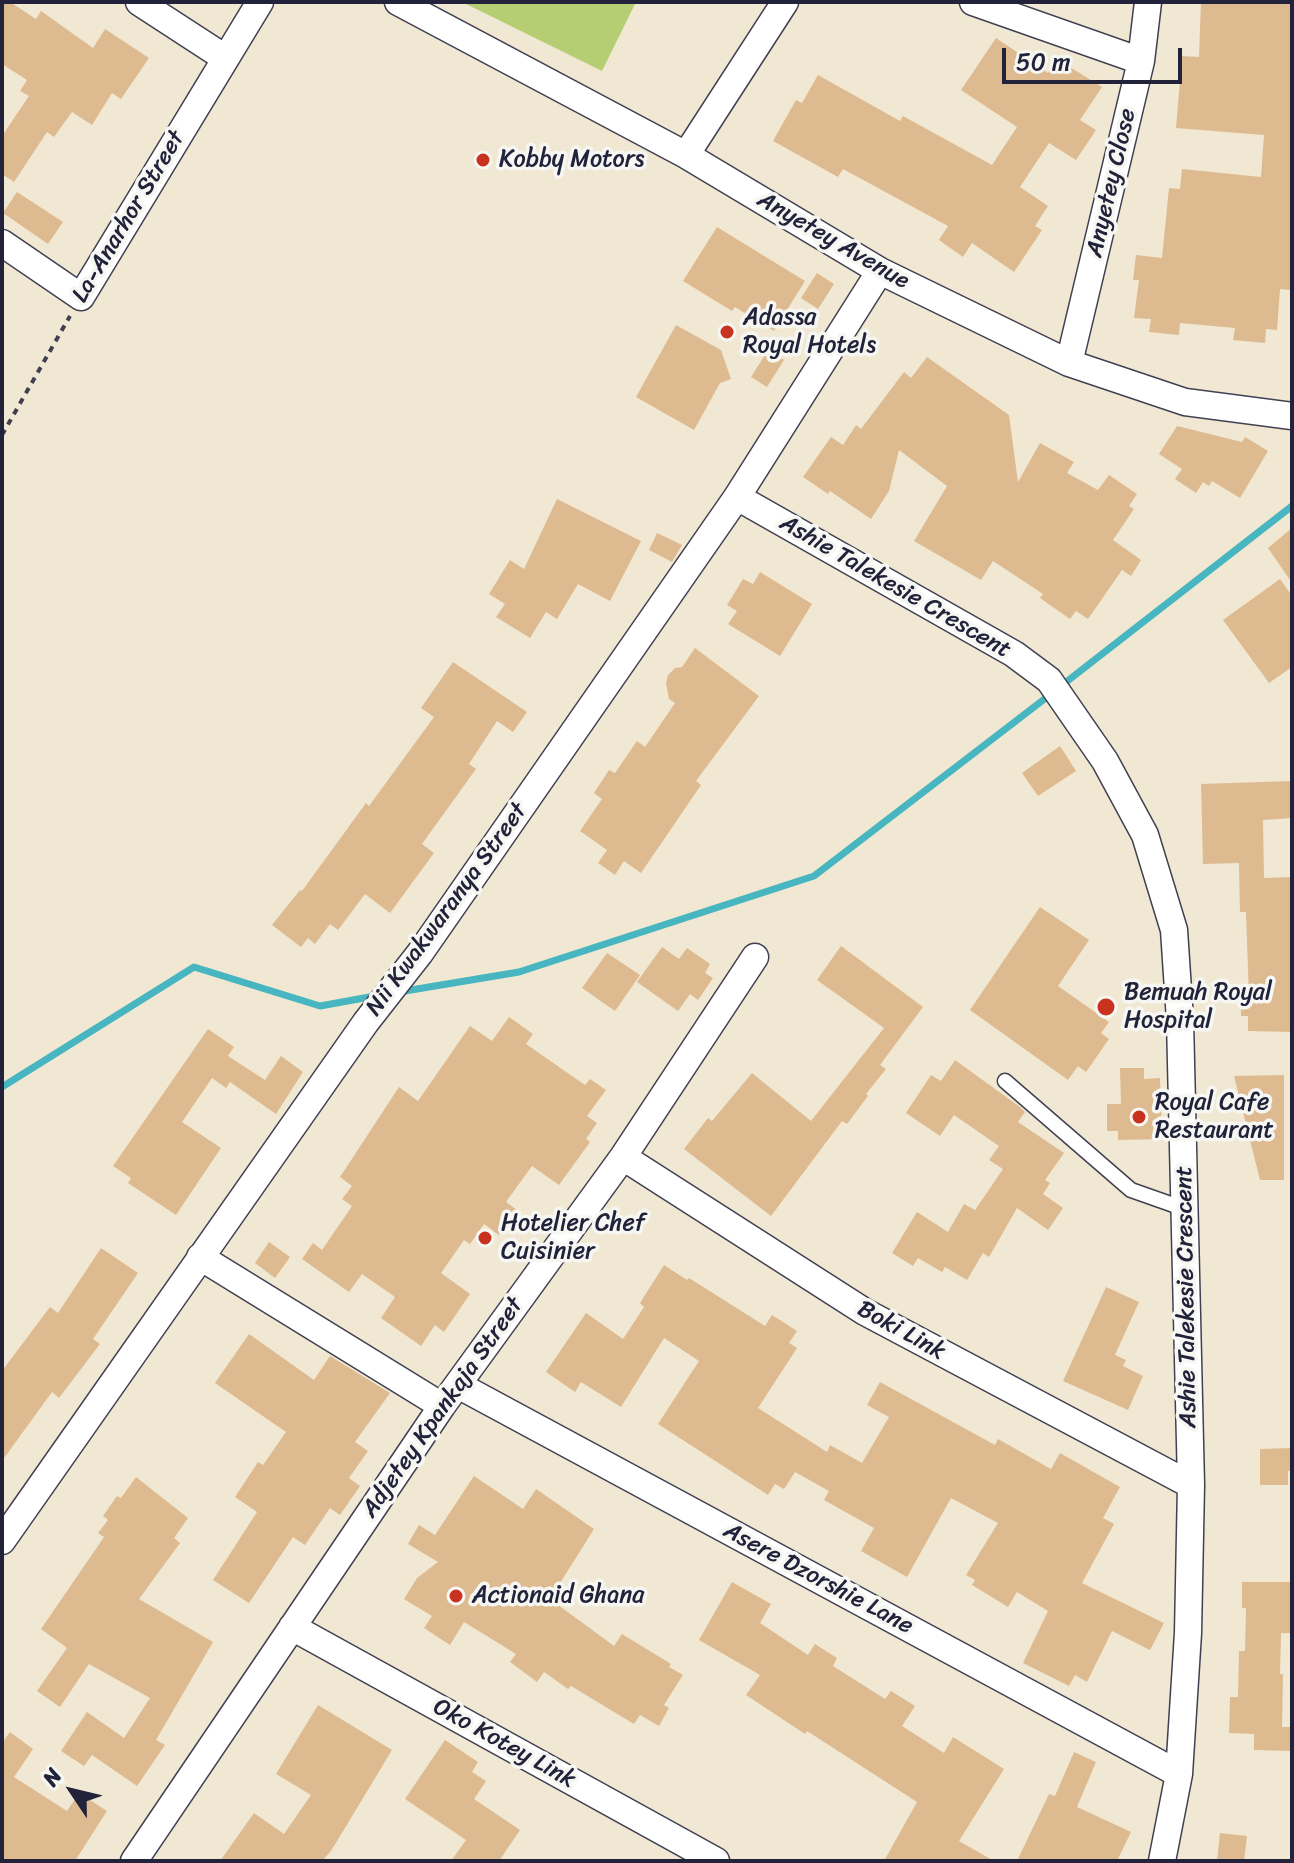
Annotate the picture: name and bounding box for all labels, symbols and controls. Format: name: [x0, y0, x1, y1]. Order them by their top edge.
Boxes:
scale bar: [1006, 32, 1186, 82]
text: 50 m: [1016, 41, 1071, 83]
street label: Anyetey Close: [1081, 106, 1143, 260]
street label: La-Anarhor Street: [66, 126, 192, 308]
place label: Kobby Motors: [499, 146, 644, 174]
marker: Kobby Motors: [474, 151, 492, 169]
street label: Anyetey Avenue: [752, 186, 914, 296]
place label: Adassa Royal Hotels: [743, 304, 876, 360]
marker: Adassa Royal Hotels: [718, 323, 736, 341]
street label: Ashie Talekesie Crescent: [774, 509, 1016, 665]
street label: Nii Kwakwaranya Street: [360, 798, 534, 1022]
place label: Bemuah Royal Hospital: [1124, 979, 1272, 1035]
marker: Bemuah Royal Hospital: [1095, 996, 1117, 1018]
place label: Royal Cafe Restaurant: [1155, 1089, 1274, 1145]
marker: Royal Cafe Restaurant: [1130, 1108, 1148, 1126]
street label: Ashie Talekesie Crescent: [1170, 1166, 1204, 1428]
place label: Hotelier Chef Cuisinier: [501, 1210, 645, 1266]
marker: Hotelier Chef Cuisinier: [476, 1229, 494, 1247]
street label: Adjetey Kpankaja Street: [356, 1292, 530, 1524]
street label: Boki Link: [852, 1295, 950, 1367]
street label: Asere Dzorshie Lane: [718, 1517, 918, 1641]
place label: Actionaid Ghana: [472, 1582, 644, 1610]
marker: Actionaid Ghana: [447, 1587, 465, 1605]
street label: Oko Kotey Link: [428, 1693, 580, 1795]
north arrow: [32, 1751, 112, 1831]
text: N: [32, 1760, 72, 1794]

